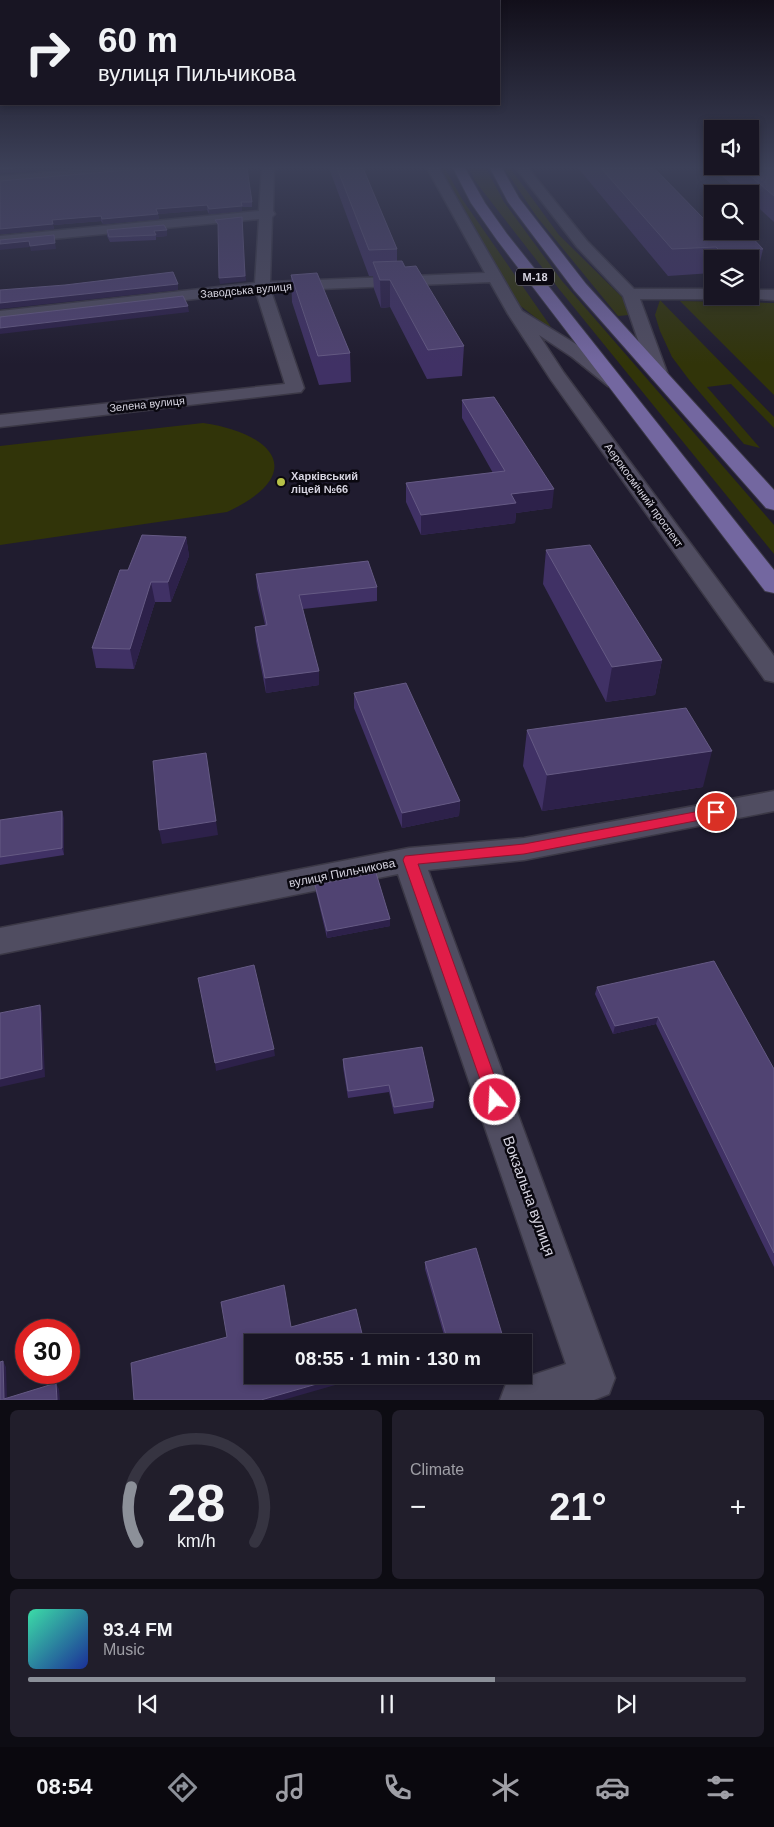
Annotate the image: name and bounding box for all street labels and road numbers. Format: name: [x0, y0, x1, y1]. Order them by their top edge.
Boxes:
road number: М-18: [516, 268, 554, 286]
street label: Заводська вулиця: [200, 280, 292, 300]
street label: Зелена вулиця: [109, 394, 185, 414]
street label: Аерокосмічний проспект: [602, 441, 686, 549]
street label: вулиця Пильчикова: [288, 856, 397, 890]
street label: Вокзальна вулиця: [500, 1134, 559, 1258]

